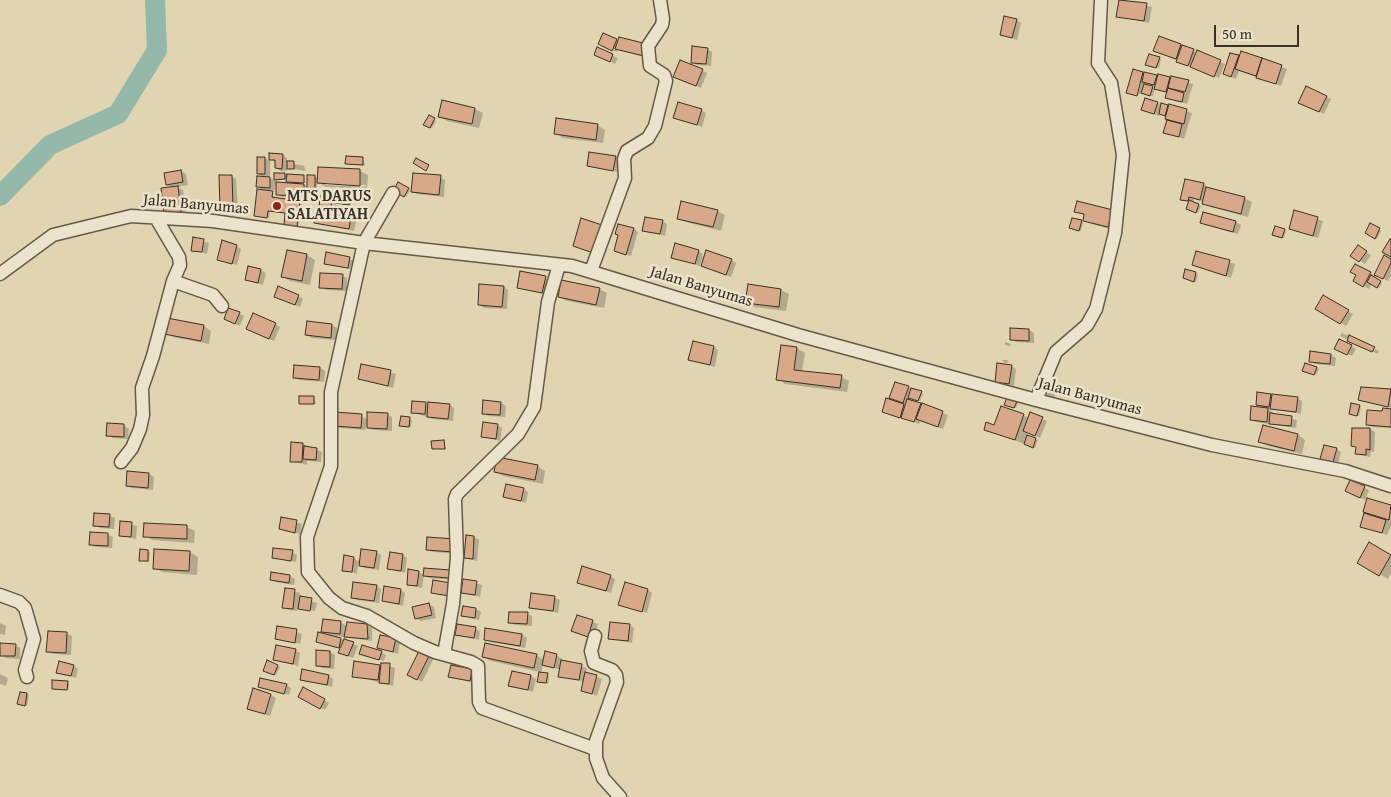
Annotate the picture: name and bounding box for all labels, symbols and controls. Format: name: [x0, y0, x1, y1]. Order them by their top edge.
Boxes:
scale bar: [1216, 15, 1301, 47]
text: 50 m: [1222, 23, 1252, 44]
place label: MTS DARUS SALATIYAH: [287, 187, 371, 225]
street label: Jalan Banyumas: [142, 191, 250, 219]
marker: MTS DARUS SALATIYAH: [271, 200, 283, 212]
street label: Jalan Banyumas: [647, 262, 755, 312]
street label: Jalan Banyumas: [1036, 374, 1144, 420]

